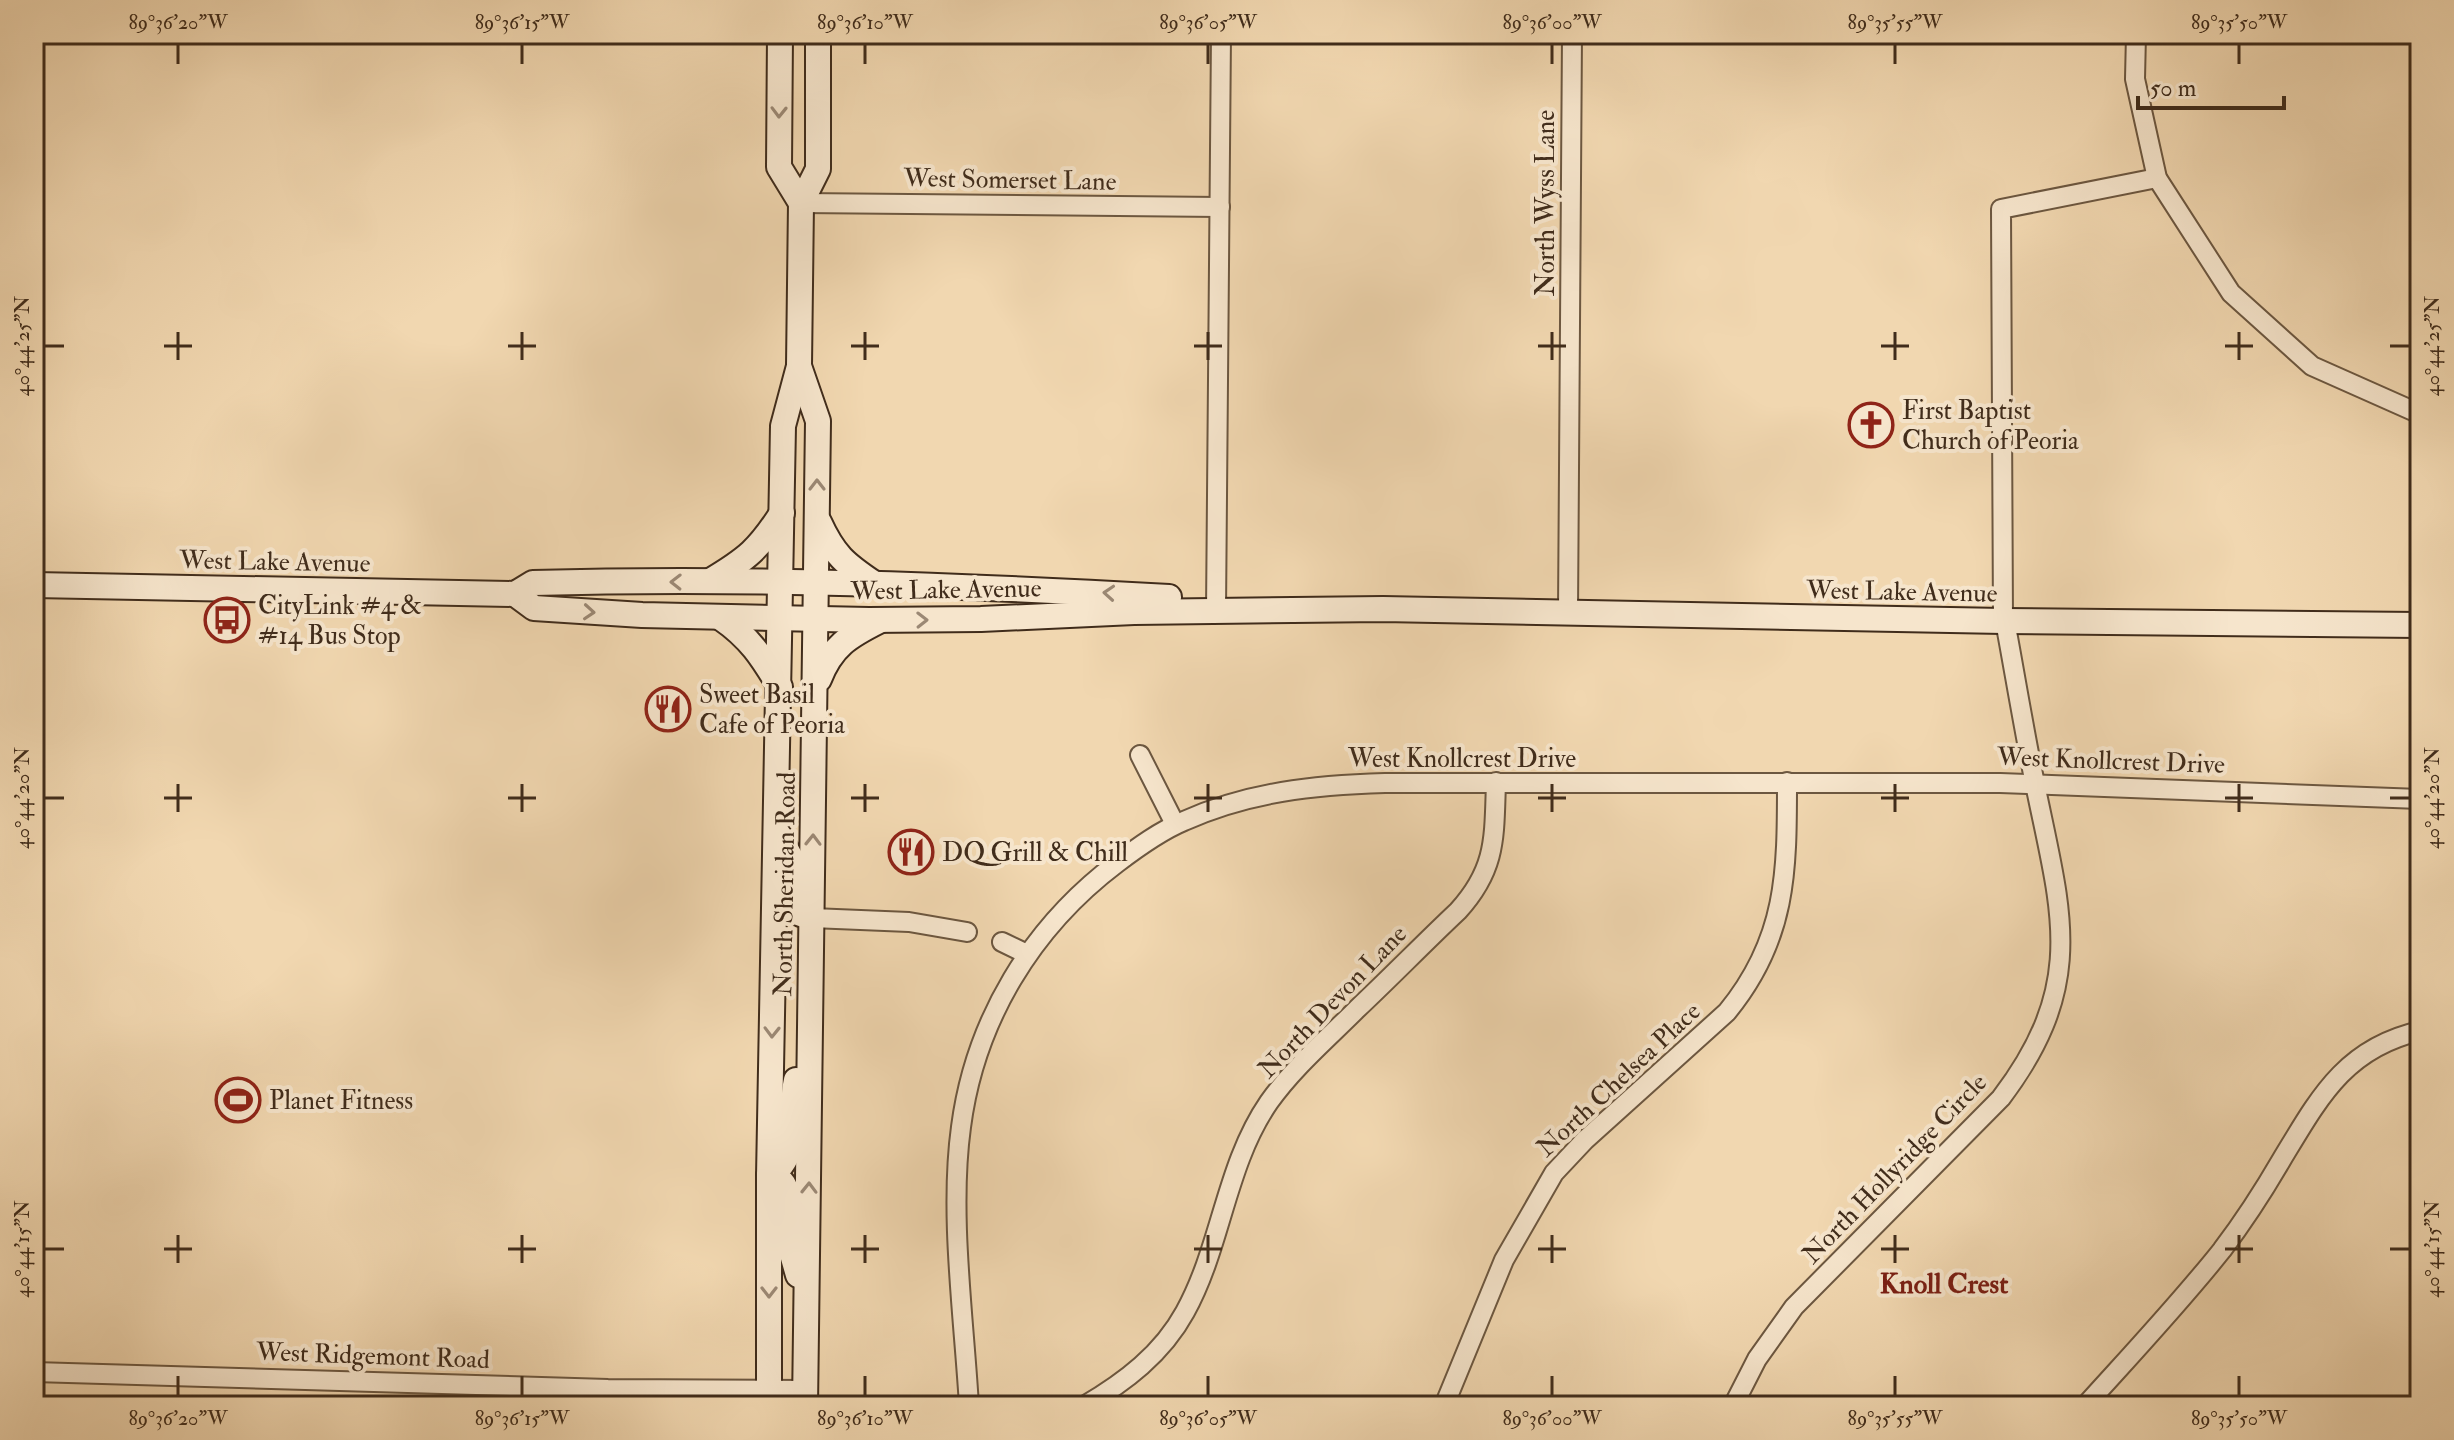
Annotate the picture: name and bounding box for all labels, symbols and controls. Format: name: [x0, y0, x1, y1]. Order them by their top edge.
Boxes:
text: 89°36'20"W: [128, 10, 228, 35]
text: 89°36'15"W: [475, 10, 570, 35]
text: 89°36'10"W: [817, 10, 914, 35]
text: 89°36'05"W: [1159, 10, 1257, 35]
text: 89°36'00"W: [1502, 10, 1602, 35]
text: 89°35'55"W: [1848, 10, 1943, 35]
text: 89°35'50"W: [2191, 10, 2288, 35]
scale bar: [2138, 60, 2284, 110]
text: 50 m: [2150, 73, 2197, 104]
one-way arrow: [770, 106, 788, 119]
street label: North Wyss Lane: [1530, 110, 1562, 296]
street label: West Somerset Lane: [902, 162, 1117, 198]
text: 40°44'25"N: [10, 296, 35, 396]
text: 40°44'25"N: [2420, 296, 2445, 396]
place label: First Baptist Church of Peoria: [1902, 395, 2079, 457]
church icon: First Baptist Church of Peoria: [1847, 401, 1895, 449]
one-way arrow: [808, 478, 826, 491]
street label: West Lake Avenue: [178, 544, 371, 580]
street label: West Lake Avenue: [849, 572, 1042, 608]
one-way arrow: [669, 573, 682, 591]
street label: West Lake Avenue: [1805, 574, 1998, 610]
one-way arrow: [1102, 585, 1115, 602]
place label: CityLink #4 & #14 Bus Stop: [258, 590, 422, 653]
bus stop icon: CityLink #4 & #14 Bus Stop: [203, 596, 251, 644]
one-way arrow: [583, 603, 596, 620]
one-way arrow: [916, 611, 929, 629]
place label: Sweet Basil Cafe of Peoria: [699, 679, 845, 741]
restaurant icon: Sweet Basil Cafe of Peoria: [644, 685, 692, 733]
street label: West Knollcrest Drive: [1995, 741, 2226, 781]
street label: West Knollcrest Drive: [1347, 743, 1576, 775]
text: 40°44'20"N: [10, 747, 35, 849]
text: 40°44'20"N: [2420, 747, 2445, 849]
street label: North Sheridan Road: [767, 771, 803, 997]
restaurant icon: DQ Grill & Chill: [887, 828, 935, 876]
one-way arrow: [804, 833, 822, 846]
place label: DQ Grill & Chill: [942, 837, 1128, 869]
street label: North Devon Lane: [1252, 918, 1414, 1085]
street label: North Chelsea Place: [1530, 995, 1707, 1164]
one-way arrow: [764, 1026, 781, 1039]
street label: North Hollyridge Circle: [1796, 1067, 1994, 1270]
sports icon: Planet Fitness: [214, 1076, 262, 1124]
place label: Planet Fitness: [269, 1085, 413, 1117]
one-way arrow: [800, 1181, 818, 1194]
text: 40°44'15"N: [10, 1200, 35, 1298]
text: 40°44'15"N: [2420, 1200, 2445, 1298]
district label: Knoll Crest: [1880, 1267, 2008, 1302]
one-way arrow: [760, 1286, 778, 1299]
street label: West Ridgemont Road: [255, 1336, 491, 1376]
text: 89°36'20"W: [128, 1406, 228, 1431]
text: 89°36'15"W: [475, 1406, 570, 1431]
text: 89°36'10"W: [817, 1406, 914, 1431]
text: 89°36'05"W: [1159, 1406, 1257, 1431]
text: 89°36'00"W: [1502, 1406, 1602, 1431]
text: 89°35'55"W: [1848, 1406, 1943, 1431]
text: 89°35'50"W: [2191, 1406, 2288, 1431]

